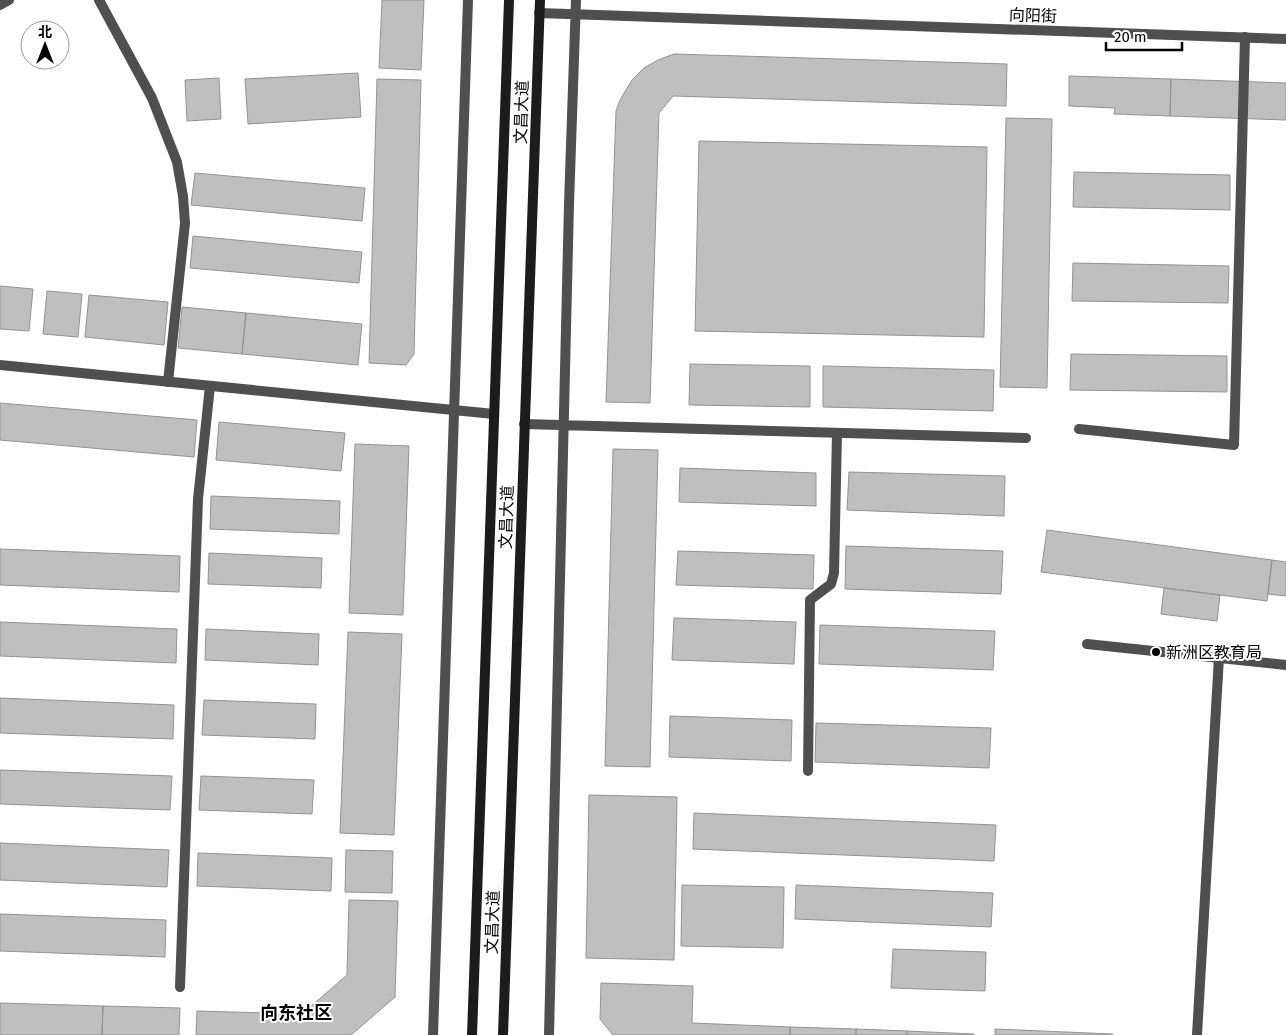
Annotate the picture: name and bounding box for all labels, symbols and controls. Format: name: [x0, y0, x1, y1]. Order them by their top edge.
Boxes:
street label: 向阳街: [1009, 5, 1057, 26]
north arrow: [20, 20, 70, 70]
scale bar: [1106, 20, 1182, 52]
text: 北: [38, 24, 52, 41]
text: 20 m: [1114, 28, 1147, 46]
street label: 文昌大道: [511, 80, 532, 144]
street label: 文昌大道: [496, 485, 517, 549]
place label: 新洲区教育局: [1166, 643, 1262, 662]
marker: 新洲区教育局: [1150, 646, 1162, 658]
street label: 文昌大道: [482, 890, 503, 954]
district label: 向东社区: [260, 1002, 332, 1024]

